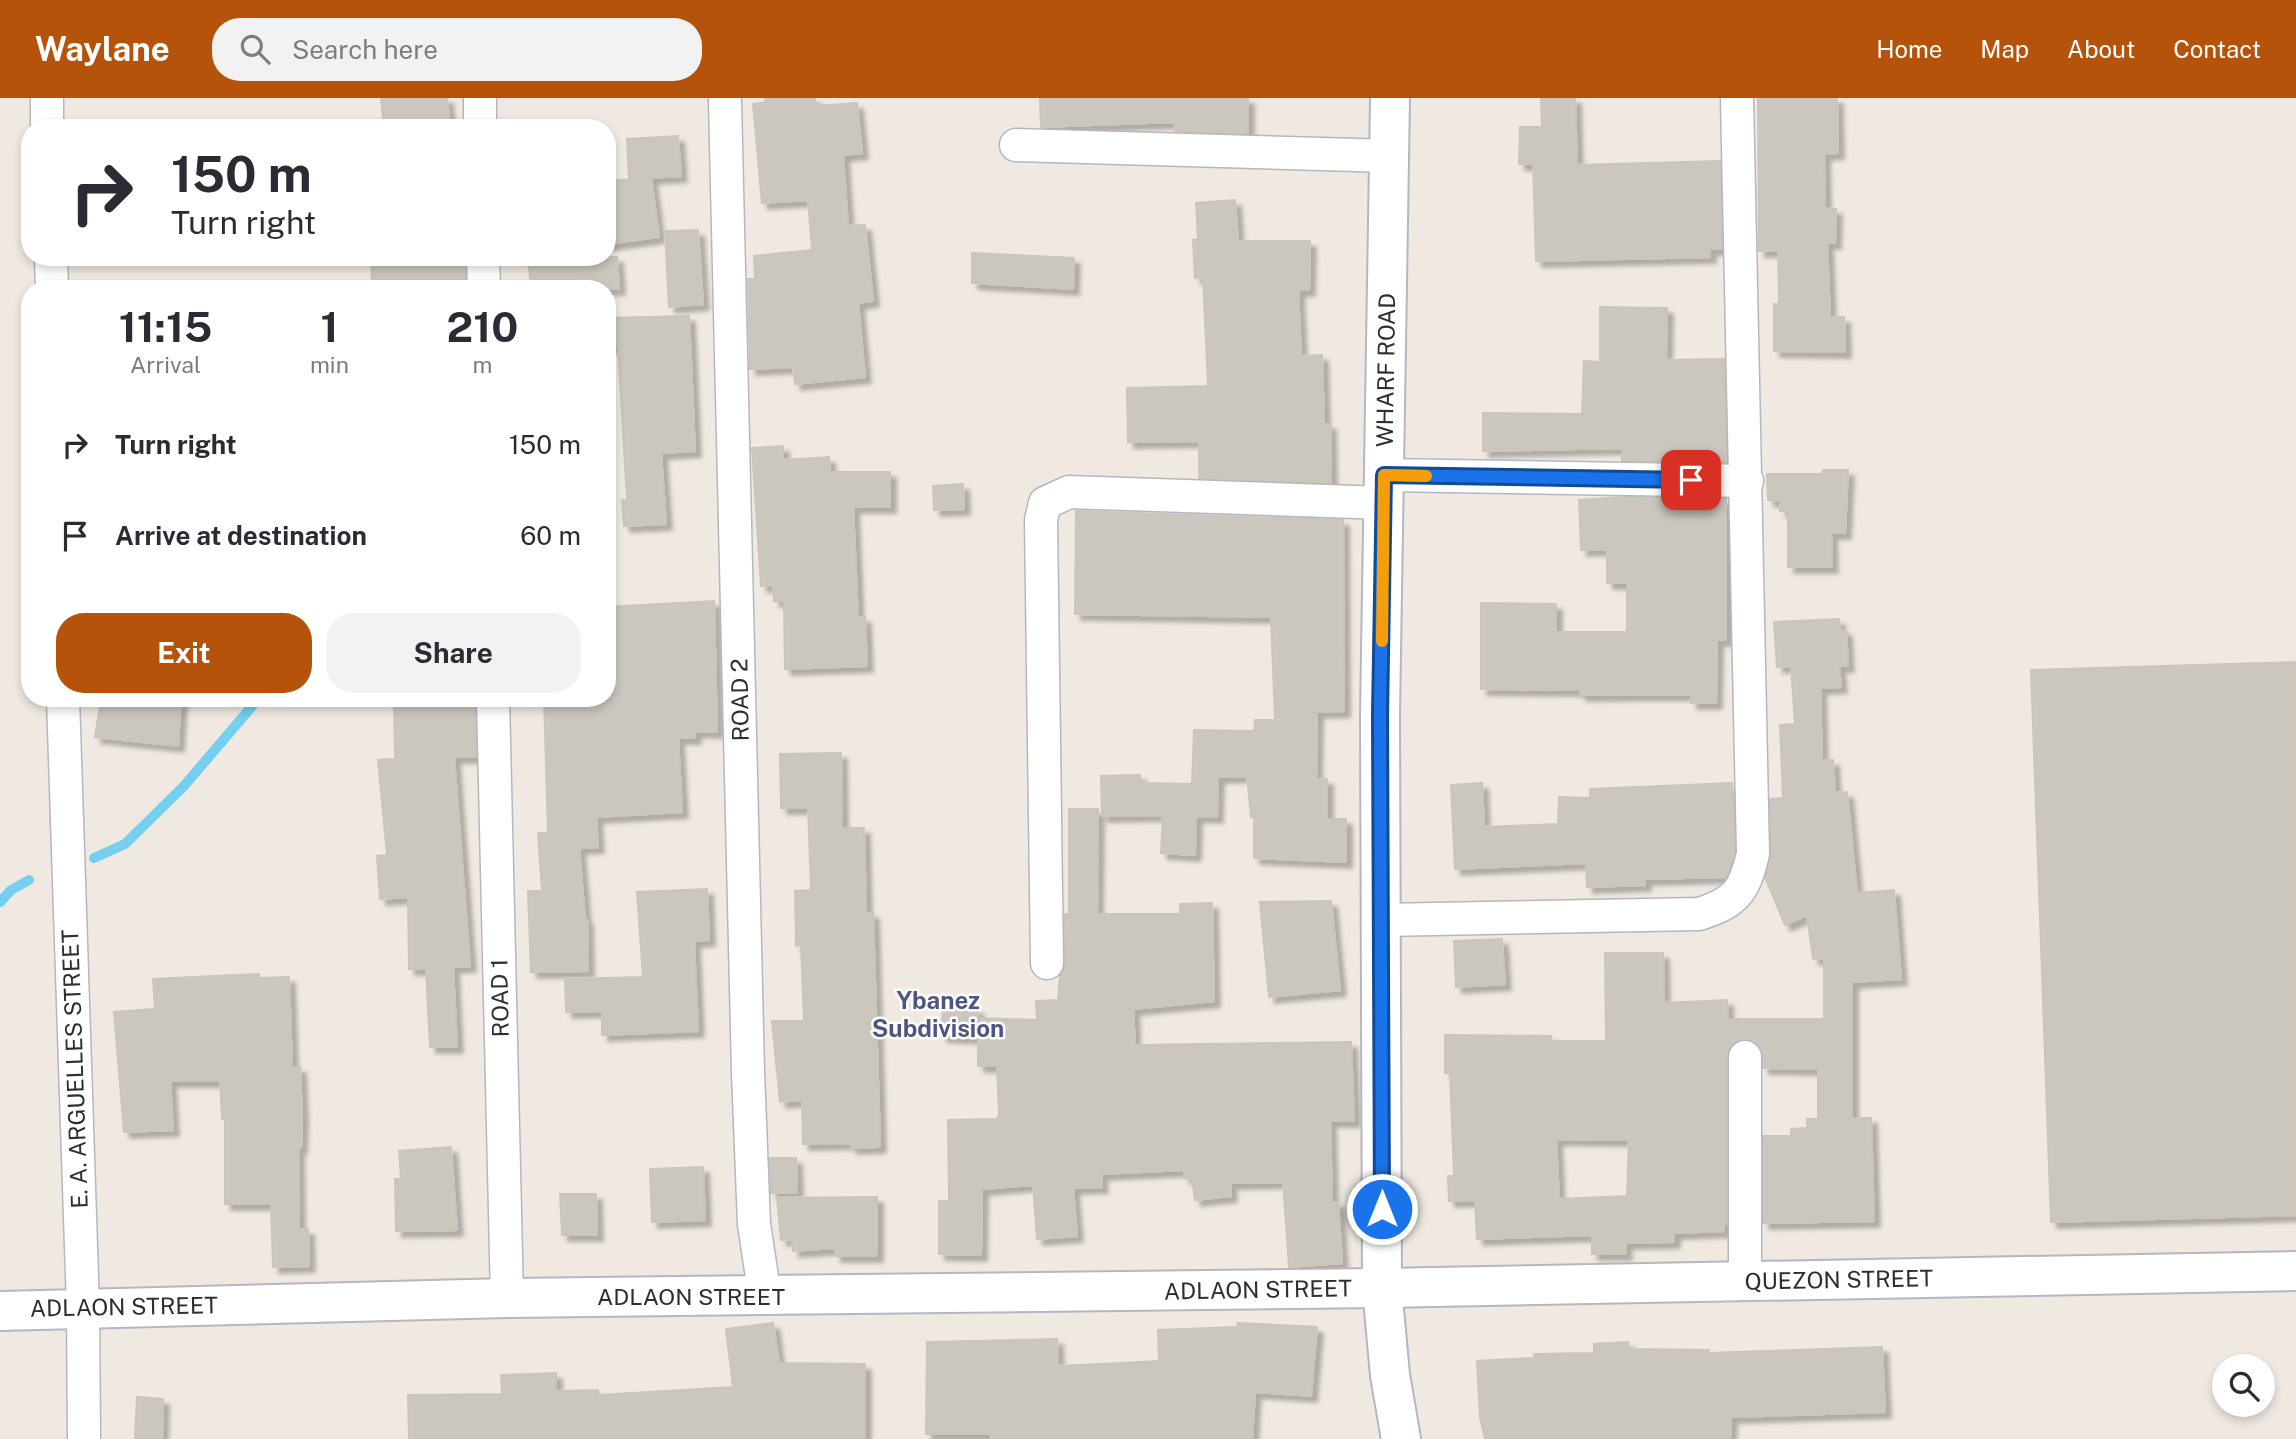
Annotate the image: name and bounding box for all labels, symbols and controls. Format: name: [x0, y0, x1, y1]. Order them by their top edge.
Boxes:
search box: [212, 18, 702, 81]
text: Waylane: [35, 30, 170, 68]
icon: search: [236, 30, 274, 68]
text: Search here: [292, 34, 438, 65]
text: Home: [1876, 35, 1942, 63]
text: Map: [1980, 35, 2029, 63]
text: About: [2067, 35, 2135, 63]
text: Contact: [2173, 35, 2261, 63]
text: 150 m: [171, 145, 312, 203]
icon: right: [56, 147, 147, 238]
text: Turn right: [171, 204, 316, 241]
street label: WHARF ROAD: [1371, 293, 1400, 447]
text: 11:15: [119, 302, 212, 351]
text: 1: [320, 302, 338, 351]
text: 210: [447, 302, 518, 351]
text: Arrival: [130, 351, 201, 378]
text: min: [310, 351, 349, 378]
text: m: [473, 351, 492, 378]
icon: right: [56, 426, 94, 464]
text: Turn right: [115, 429, 237, 460]
text: 150 m: [509, 429, 581, 460]
pin: [1661, 450, 1721, 510]
icon: arrive: [1672, 461, 1710, 499]
icon: arrive: [56, 517, 94, 555]
text: Arrive at destination: [115, 520, 367, 551]
text: 60 m: [520, 520, 581, 551]
button: Exit: [56, 613, 312, 693]
button: Share: [326, 613, 581, 693]
street label: ROAD 2: [725, 658, 754, 742]
street label: E. A. ARGUELLES STREET: [56, 929, 93, 1209]
street label: ROAD 1: [485, 958, 514, 1038]
district label: Ybanez Subdivision: [872, 986, 1004, 1042]
position arrow: [1345, 1172, 1419, 1246]
street label: QUEZON STREET: [1744, 1264, 1934, 1295]
street label: ADLAON STREET: [1164, 1274, 1353, 1305]
street label: ADLAON STREET: [597, 1283, 785, 1310]
street label: ADLAON STREET: [30, 1291, 219, 1322]
map controls: [2212, 1354, 2275, 1417]
button: search: [2212, 1354, 2275, 1417]

